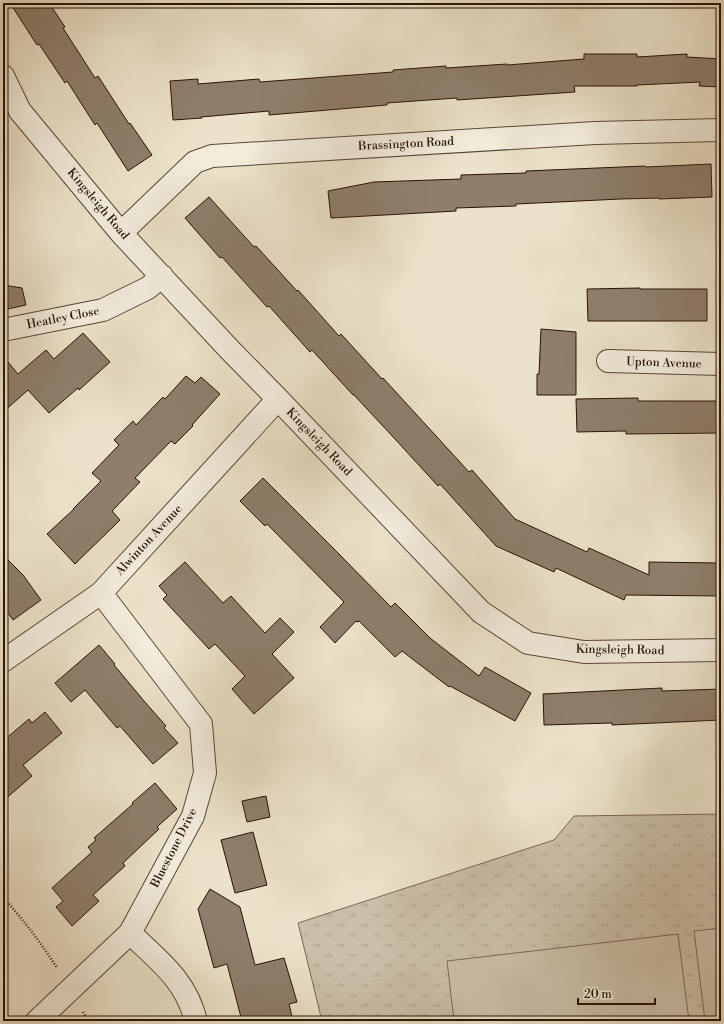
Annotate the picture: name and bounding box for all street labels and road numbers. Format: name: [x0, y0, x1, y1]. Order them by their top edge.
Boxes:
street label: Brassington Road: [357, 134, 454, 154]
street label: Kingsleigh Road: [64, 165, 132, 243]
street label: Heatley Close: [25, 304, 101, 332]
street label: Upton Avenue: [626, 354, 702, 372]
street label: Kingsleigh Road: [283, 405, 355, 479]
street label: Alwinton Avenue: [112, 502, 186, 579]
street label: Kingsleigh Road: [576, 642, 665, 658]
street label: Bluestone Drive: [147, 806, 201, 891]

